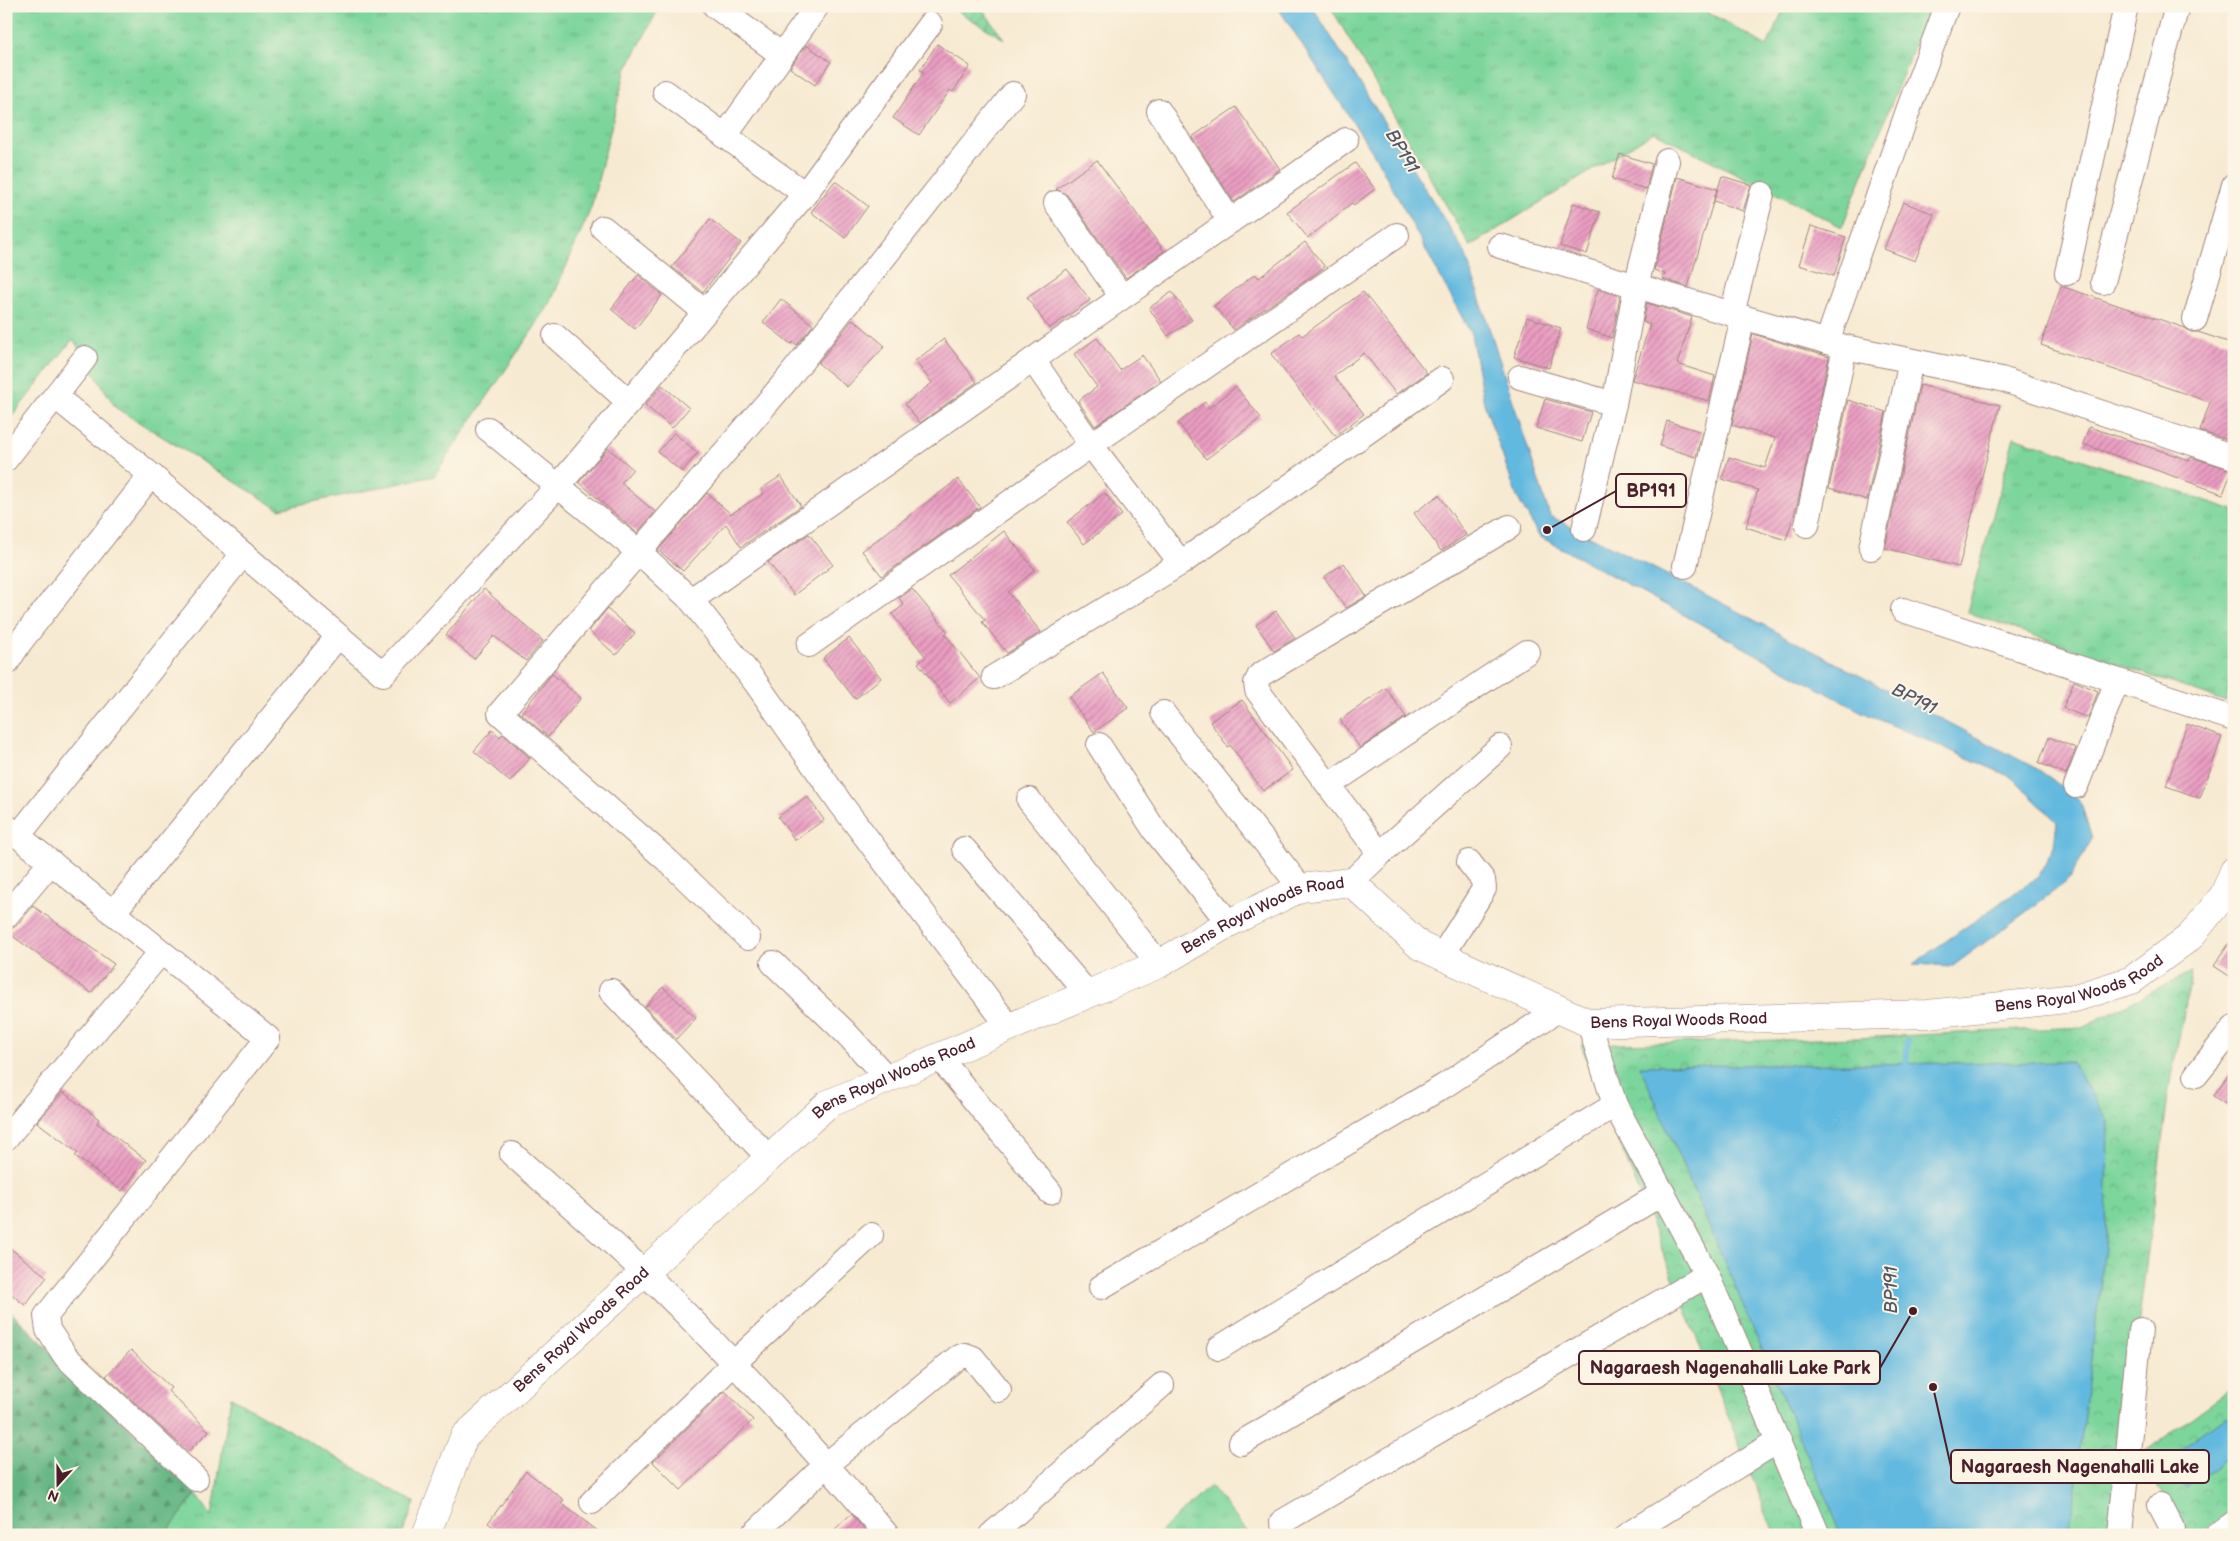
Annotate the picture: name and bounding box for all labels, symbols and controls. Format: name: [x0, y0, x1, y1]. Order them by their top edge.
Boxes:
water label: BP191: [1381, 125, 1423, 177]
callout: BP191: [1616, 474, 1686, 507]
text: BP191: [1626, 481, 1676, 502]
water label: BP191: [1888, 679, 1940, 719]
street label: Bens Royal Woods Road: [1178, 873, 1345, 958]
street label: Bens Royal Woods Road: [1994, 951, 2167, 1016]
street label: Bens Royal Woods Road: [1590, 1009, 1768, 1032]
street label: Bens Royal Woods Road: [808, 1033, 978, 1123]
street label: Bens Royal Woods Road: [509, 1263, 653, 1397]
water label: BP191: [1881, 1266, 1902, 1313]
callout: Nagaraesh Nagenahalli Lake Park: [1579, 1351, 1880, 1384]
text: Nagaraesh Nagenahalli Lake Park: [1590, 1358, 1871, 1379]
callout: Nagaraesh Nagenahalli Lake: [1951, 1450, 2209, 1483]
text: Nagaraesh Nagenahalli Lake: [1961, 1457, 2199, 1478]
north arrow: [32, 1458, 82, 1508]
text: N: [46, 1486, 61, 1505]

